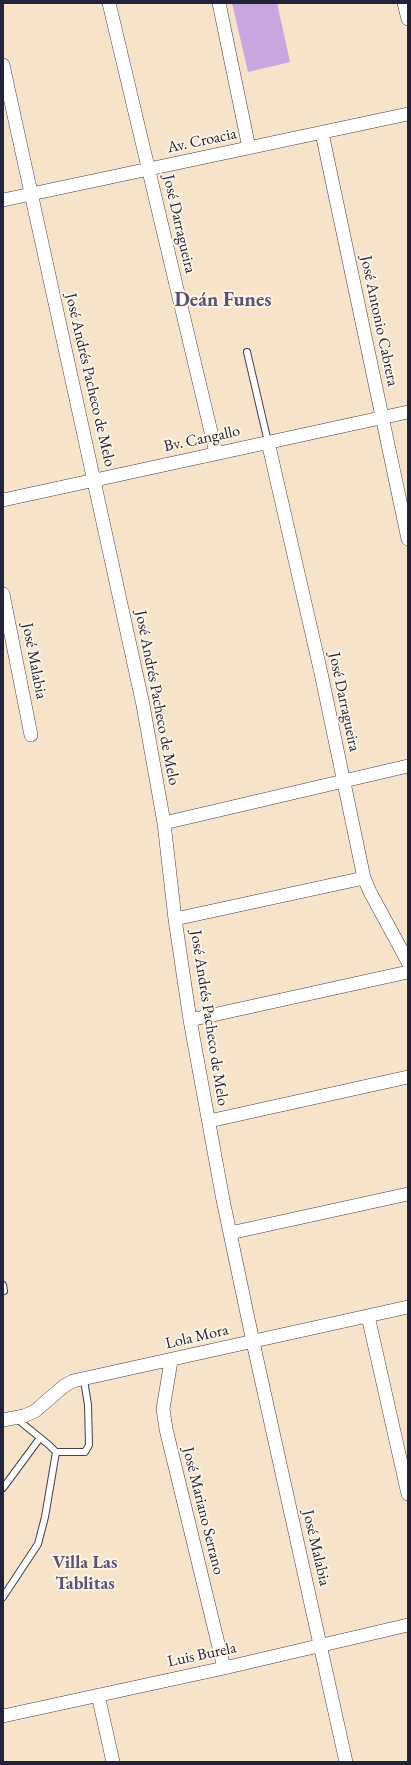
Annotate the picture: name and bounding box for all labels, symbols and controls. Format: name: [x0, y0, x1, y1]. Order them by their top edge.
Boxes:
street label: Av. Croacia: [166, 124, 238, 158]
street label: José Darragueira: [158, 173, 200, 275]
street label: José Antonio Cabrera: [356, 254, 402, 388]
district label: Deán Funes: [175, 289, 271, 313]
street label: José Andrés Pacheco de Melo: [61, 291, 119, 469]
street label: Bv. Cangallo: [162, 422, 242, 456]
street label: José Andrés Pacheco de Melo: [131, 609, 183, 787]
street label: José Malabia: [17, 621, 51, 701]
street label: José Darragueira: [324, 651, 364, 753]
street label: José Andrés Pacheco de Melo: [186, 929, 232, 1107]
street label: Lola Mora: [164, 1320, 230, 1354]
street label: José Mariano Serrano: [178, 1445, 228, 1577]
street label: José Malabia: [298, 1508, 334, 1588]
district label: Villa Las Tablitas: [53, 1552, 117, 1594]
street label: Luis Burela: [166, 1638, 238, 1672]

